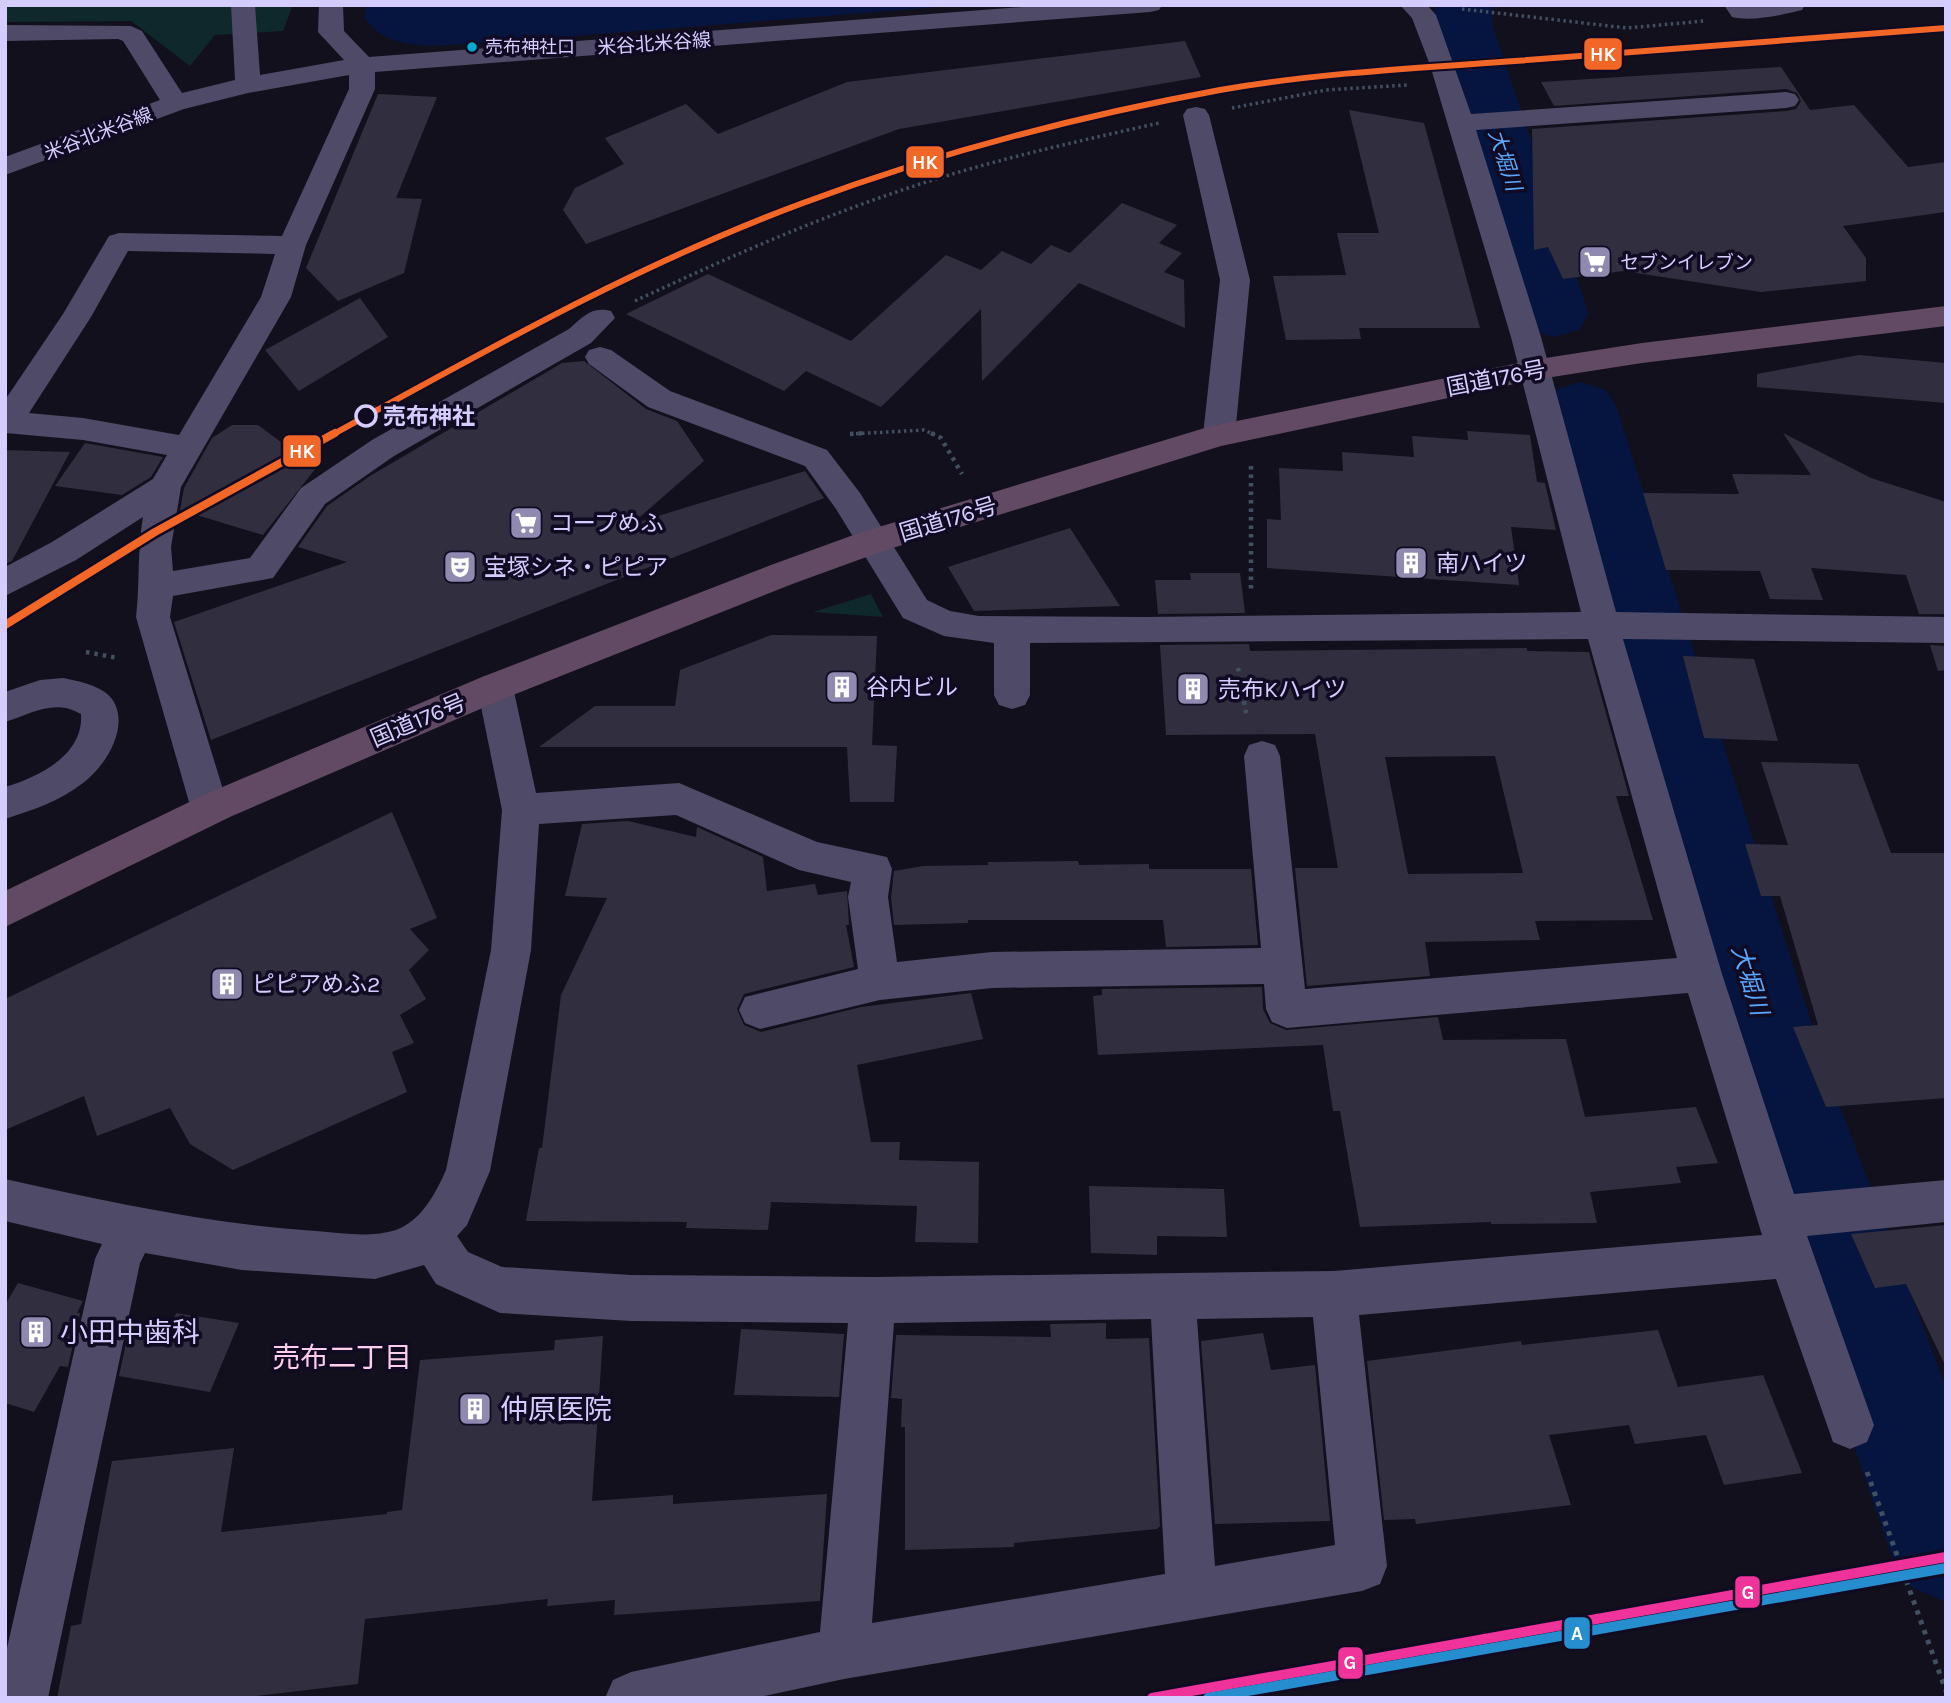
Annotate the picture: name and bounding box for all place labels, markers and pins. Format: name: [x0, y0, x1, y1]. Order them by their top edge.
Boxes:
place label: 売布神社口: [485, 36, 575, 58]
marker: 売布神社口: [465, 40, 479, 54]
supermarket icon: セブンイレブン: [1576, 243, 1614, 281]
place label: セブンイレブン: [1620, 252, 1753, 274]
place label: 売布神社: [383, 403, 475, 430]
marker: 売布神社: [355, 405, 377, 427]
supermarket icon: コープめふ: [507, 504, 545, 542]
place label: コープめふ: [550, 510, 664, 537]
building icon: 南ハイツ: [1392, 544, 1430, 582]
theatre icon: 宝塚シネ・ピピア: [441, 548, 479, 586]
place label: 南ハイツ: [1436, 550, 1528, 577]
place label: 宝塚シネ・ピピア: [484, 554, 668, 581]
building icon: 谷内ビル: [823, 668, 861, 706]
building icon: 売布Kハイツ: [1174, 670, 1212, 708]
place label: 谷内ビル: [866, 674, 958, 701]
place label: 売布Kハイツ: [1218, 676, 1347, 703]
building icon: ピピアめふ2: [208, 965, 246, 1003]
place label: ピピアめふ2: [252, 971, 380, 998]
building icon: 小田中歯科: [17, 1313, 55, 1351]
place label: 小田中歯科: [60, 1316, 200, 1349]
building icon: 仲原医院: [456, 1390, 494, 1428]
place label: 仲原医院: [500, 1393, 612, 1426]

